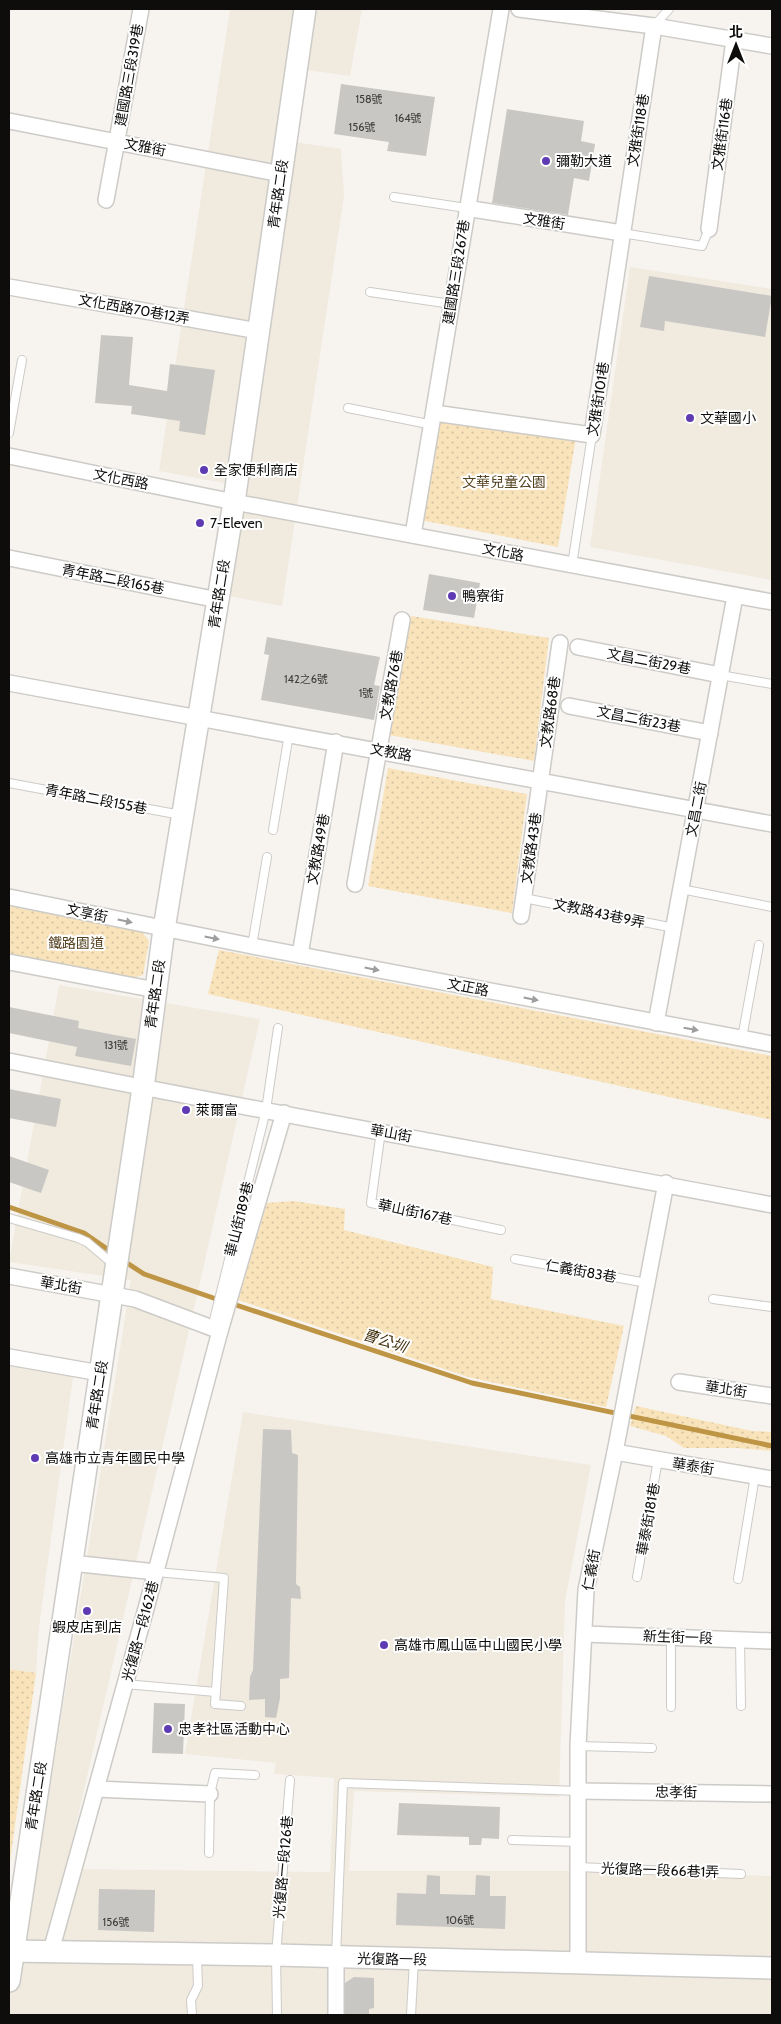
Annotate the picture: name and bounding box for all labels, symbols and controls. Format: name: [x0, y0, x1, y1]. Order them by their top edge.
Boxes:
north arrow: [711, 20, 761, 70]
street label: 建國路三段319巷: [111, 22, 147, 128]
text: 北: [729, 23, 743, 41]
house number: 158號: [355, 92, 383, 106]
street label: 文雅街118巷: [623, 92, 653, 168]
street label: 文雅街116巷: [708, 97, 736, 171]
house number: 164號: [394, 111, 422, 125]
house number: 156號: [349, 120, 375, 134]
street label: 文雅街: [123, 134, 167, 160]
place label: 彌勒大道: [556, 152, 612, 170]
marker: 彌勒大道: [540, 155, 552, 167]
street label: 青年路二段: [264, 158, 292, 230]
street label: 文雅街: [522, 209, 566, 233]
street label: 建國路三段267巷: [439, 218, 473, 326]
street label: 文化西路70巷12弄: [77, 290, 191, 328]
street label: 文雅街101巷: [583, 361, 613, 437]
place label: 文華國小: [700, 409, 756, 427]
marker: 文華國小: [684, 412, 696, 424]
place label: 全家便利商店: [214, 461, 298, 479]
marker: 全家便利商店: [198, 464, 210, 476]
street label: 文化西路: [92, 465, 150, 493]
park label: 文華兒童公園: [462, 473, 546, 491]
place label: 7-Eleven: [210, 514, 263, 532]
marker: 7-Eleven: [194, 517, 206, 529]
street label: 文化路: [481, 539, 525, 565]
street label: 青年路二段: [205, 558, 233, 630]
street label: 青年路二段165巷: [60, 560, 166, 598]
place label: 鴨寮街: [462, 587, 504, 605]
marker: 鴨寮街: [446, 590, 458, 602]
street label: 文昌二街29巷: [605, 644, 693, 678]
street label: 文教路76巷: [376, 649, 406, 721]
house number: 142之6號: [284, 672, 328, 686]
street label: 文教路68巷: [536, 675, 564, 749]
house number: 1號: [359, 686, 373, 700]
street label: 文昌二街23巷: [596, 702, 682, 736]
street label: 文教路: [369, 739, 413, 765]
street label: 青年路二段155巷: [43, 780, 149, 818]
street label: 文昌二街: [682, 780, 710, 838]
street label: 文教路43巷: [517, 811, 545, 885]
street label: 文教路49巷: [303, 812, 333, 886]
street label: 文教路43巷9弄: [551, 894, 647, 932]
street label: 文享街: [65, 900, 109, 926]
one-way arrow: [118, 917, 133, 925]
park label: 鐵路園道: [48, 934, 104, 952]
one-way arrow: [205, 935, 221, 943]
street label: 青年路二段: [141, 958, 169, 1030]
one-way arrow: [364, 965, 379, 973]
street label: 文正路: [446, 974, 490, 1000]
one-way arrow: [524, 996, 540, 1004]
one-way arrow: [684, 1026, 700, 1034]
house number: 131號: [104, 1038, 128, 1052]
place label: 萊爾富: [196, 1101, 238, 1119]
marker: 萊爾富: [180, 1104, 192, 1116]
street label: 華山街: [369, 1120, 413, 1146]
street label: 華山街189巷: [221, 1179, 257, 1259]
street label: 華山街167巷: [376, 1195, 454, 1229]
street label: 仁義街83巷: [544, 1256, 618, 1286]
street label: 華北街: [39, 1272, 83, 1298]
water label: 曹公圳: [361, 1325, 411, 1357]
street label: 青年路二段: [83, 1359, 111, 1431]
street label: 華北街: [704, 1377, 748, 1401]
place label: 高雄市立青年國民中學: [45, 1449, 185, 1467]
marker: 高雄市立青年國民中學: [29, 1452, 41, 1464]
street label: 華泰街: [671, 1454, 715, 1478]
street label: 華泰街181巷: [633, 1481, 663, 1557]
street label: 仁義街: [578, 1548, 604, 1592]
street label: 光復路一段162巷: [118, 1579, 162, 1683]
marker: 蝦皮店到店: [81, 1605, 93, 1617]
place label: 蝦皮店到店: [52, 1618, 122, 1636]
street label: 新生街一段: [643, 1627, 713, 1647]
place label: 高雄市鳳山區中山國民小學: [394, 1636, 562, 1654]
marker: 高雄市鳳山區中山國民小學: [378, 1639, 390, 1651]
place label: 忠孝社區活動中心: [178, 1720, 290, 1738]
marker: 忠孝社區活動中心: [162, 1723, 174, 1735]
street label: 青年路二段: [22, 1760, 50, 1832]
street label: 忠孝街: [655, 1783, 697, 1801]
street label: 光復路一段126巷: [270, 1814, 296, 1920]
street label: 光復路一段66巷1弄: [600, 1859, 720, 1881]
house number: 106號: [446, 1913, 474, 1927]
house number: 156號: [103, 1915, 129, 1929]
street label: 光復路一段: [357, 1949, 427, 1969]

